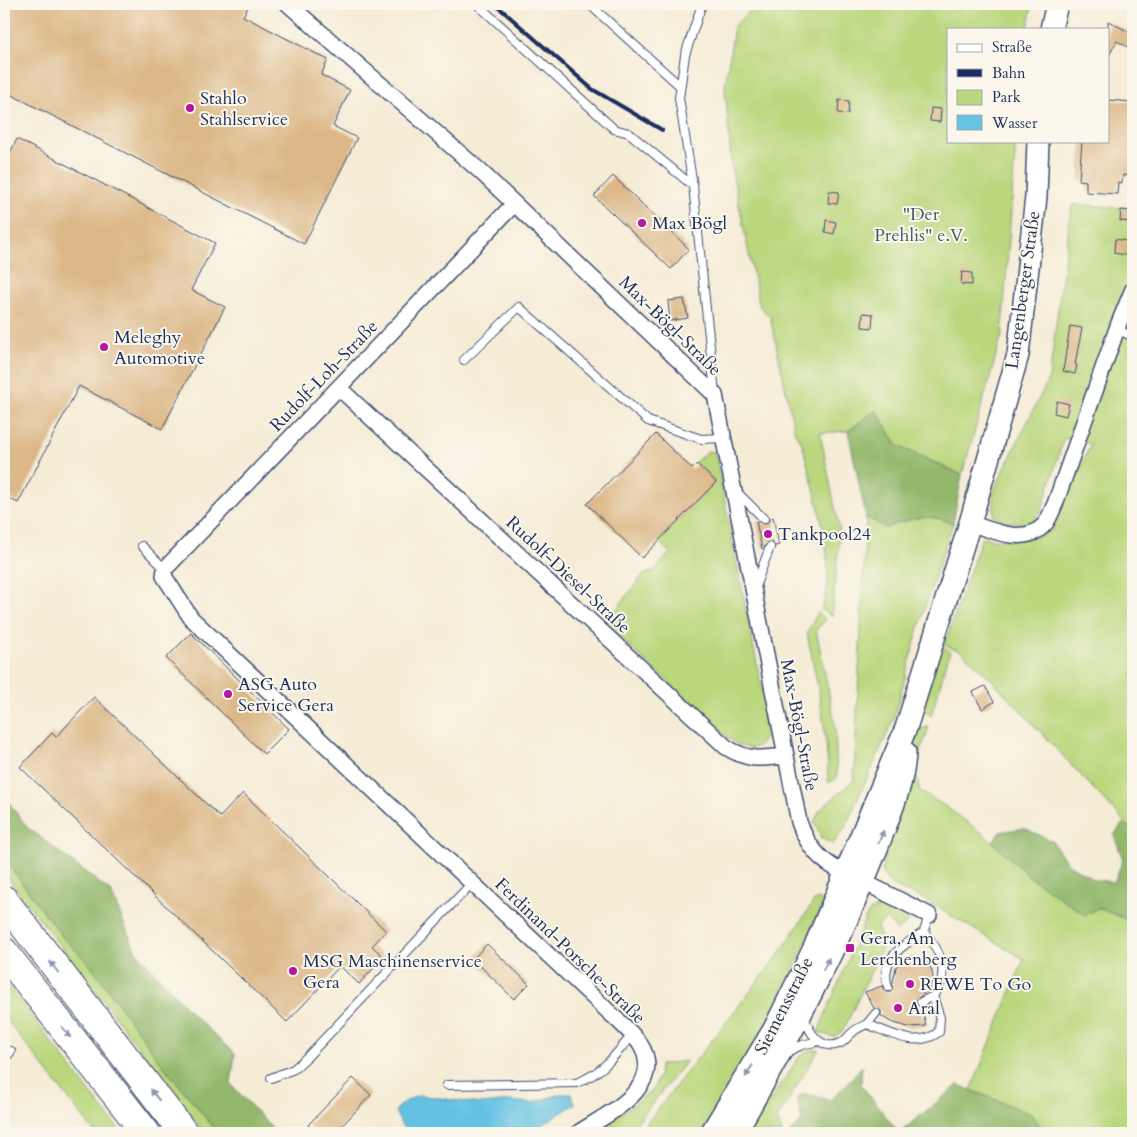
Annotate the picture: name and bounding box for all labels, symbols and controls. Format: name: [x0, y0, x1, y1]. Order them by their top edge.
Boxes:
legend: [947, 28, 1110, 142]
text: Straße: [992, 37, 1032, 57]
text: Bahn: [992, 63, 1026, 83]
place label: Stahlo Stahlservice: [200, 86, 288, 132]
text: Park: [992, 87, 1021, 107]
marker: Stahlo Stahlservice: [184, 102, 196, 114]
text: Wasser: [991, 113, 1038, 133]
park label: "Der Prehlis" e.V.: [874, 202, 968, 248]
street label: Langenberger Straße: [1000, 209, 1046, 371]
place label: Max Bögl: [652, 211, 728, 236]
marker: Max Bögl: [636, 217, 648, 229]
street label: Max-Bögl-Straße: [613, 270, 727, 382]
street label: Rudolf-Loh-Straße: [264, 315, 384, 437]
place label: Meleghy Automotive: [114, 325, 205, 371]
marker: Meleghy Automotive: [98, 341, 110, 353]
street label: Rudolf-Diesel-Straße: [500, 510, 636, 640]
place label: Tankpool24: [778, 522, 871, 547]
marker: Tankpool24: [762, 528, 774, 540]
street label: Max-Bögl-Straße: [774, 657, 824, 793]
place label: ASG Auto Service Gera: [238, 672, 334, 718]
marker: ASG Auto Service Gera: [222, 688, 234, 700]
one-way arrow: [877, 829, 885, 844]
street label: Ferdinand-Porsche-Straße: [489, 872, 651, 1030]
place label: Gera, Am Lerchenberg: [860, 926, 958, 972]
marker: Gera, Am Lerchenberg: [844, 942, 856, 954]
place label: MSG Maschinenservice Gera: [303, 949, 482, 995]
street label: Siemensstraße: [749, 953, 819, 1059]
one-way arrow: [822, 957, 830, 971]
one-way arrow: [49, 961, 60, 974]
marker: MSG Maschinenservice Gera: [287, 965, 299, 977]
place label: REWE To Go: [920, 972, 1031, 997]
marker: REWE To Go: [904, 978, 916, 990]
place label: Aral: [908, 996, 940, 1021]
marker: Aral: [892, 1002, 904, 1014]
one-way arrow: [61, 1025, 71, 1039]
one-way arrow: [745, 1065, 754, 1078]
one-way arrow: [149, 1089, 160, 1102]

